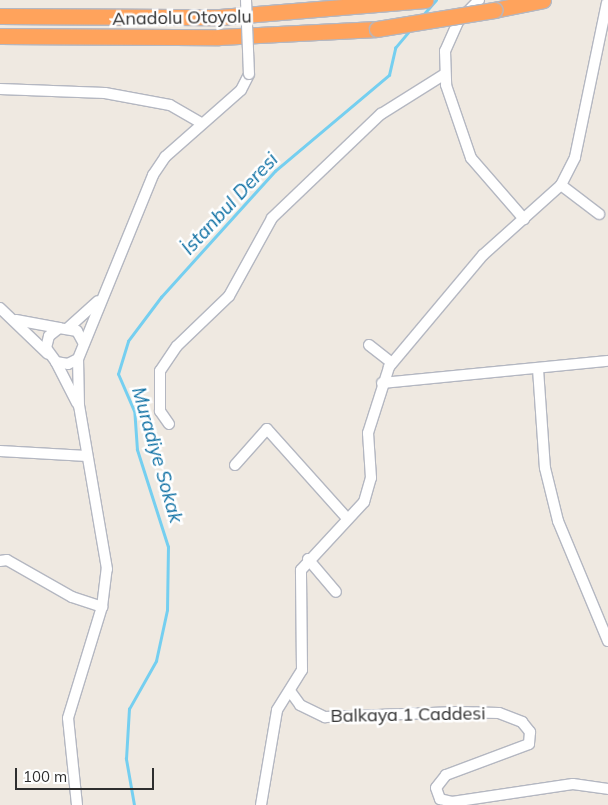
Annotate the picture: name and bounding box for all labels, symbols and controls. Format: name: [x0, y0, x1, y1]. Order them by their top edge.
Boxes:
street label: Anadolu Otoyolu: [112, 6, 252, 30]
water label: İstanbul Deresi: [177, 148, 283, 260]
water label: Muradiye Sokak: [127, 384, 187, 526]
street label: Balkaya 1 Caddesi: [330, 703, 486, 727]
scale bar: [18, 758, 156, 790]
text: 100 m: [23, 767, 67, 786]

